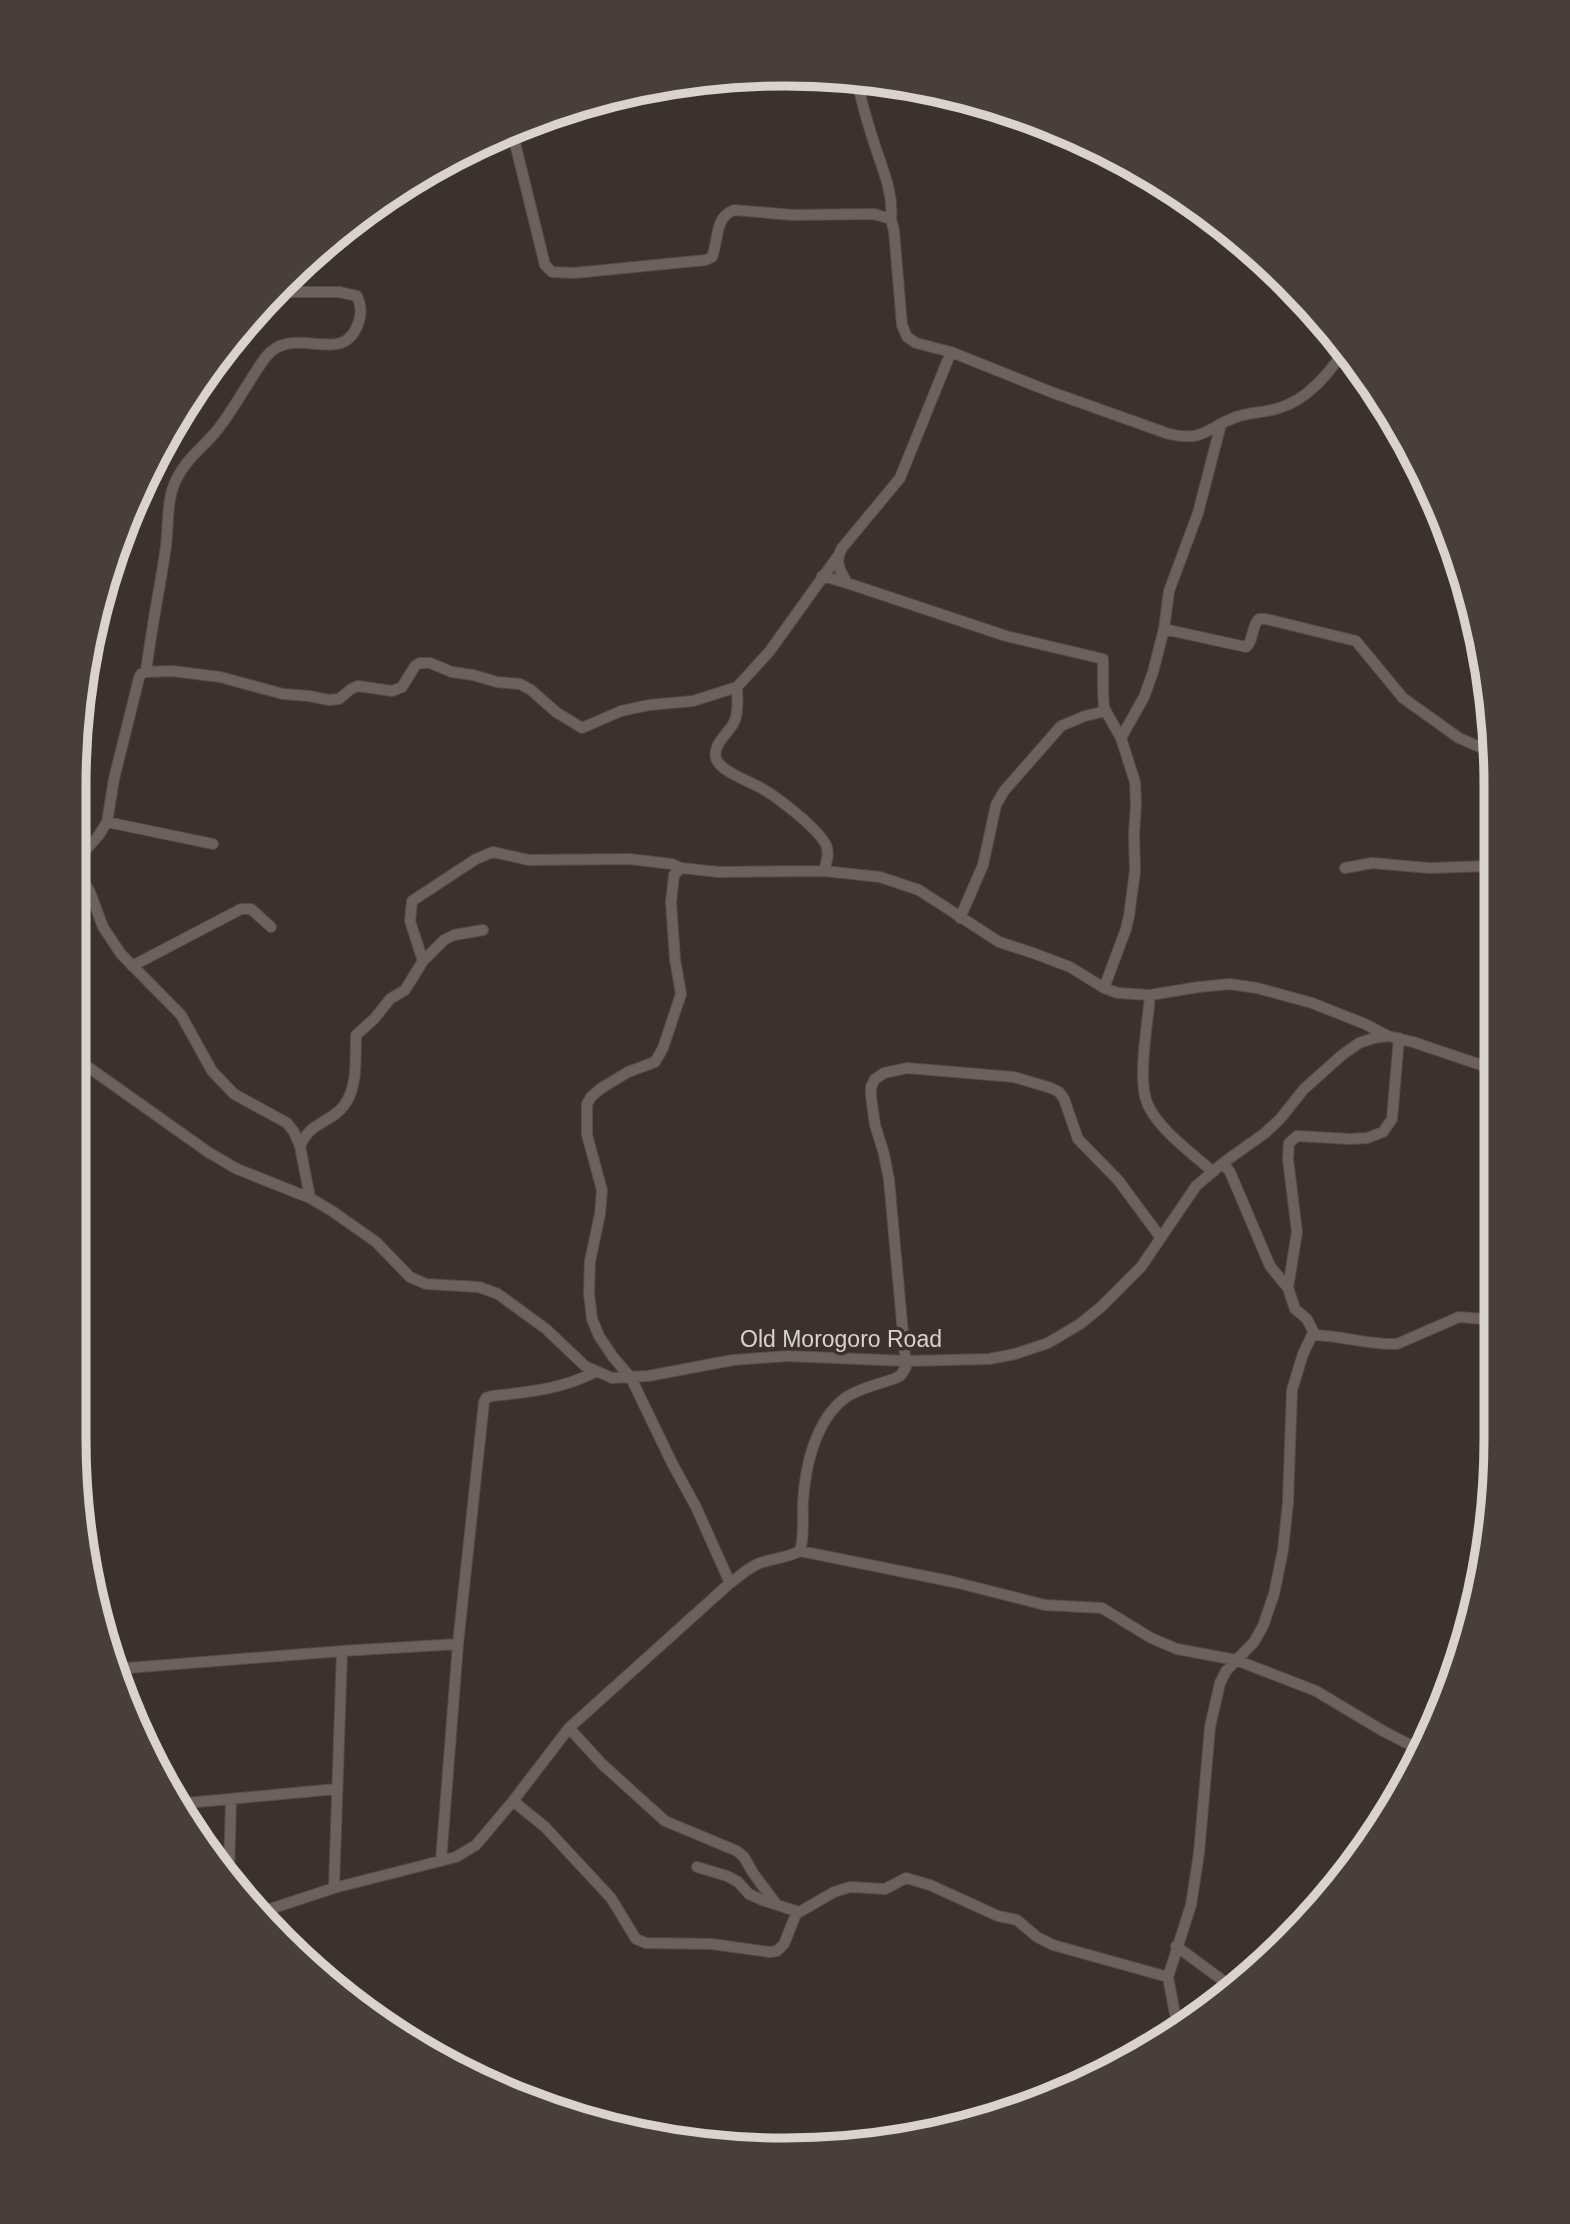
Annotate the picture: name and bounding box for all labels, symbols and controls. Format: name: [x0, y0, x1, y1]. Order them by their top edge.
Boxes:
street label: Old Morogoro Road: [740, 1326, 942, 1352]

